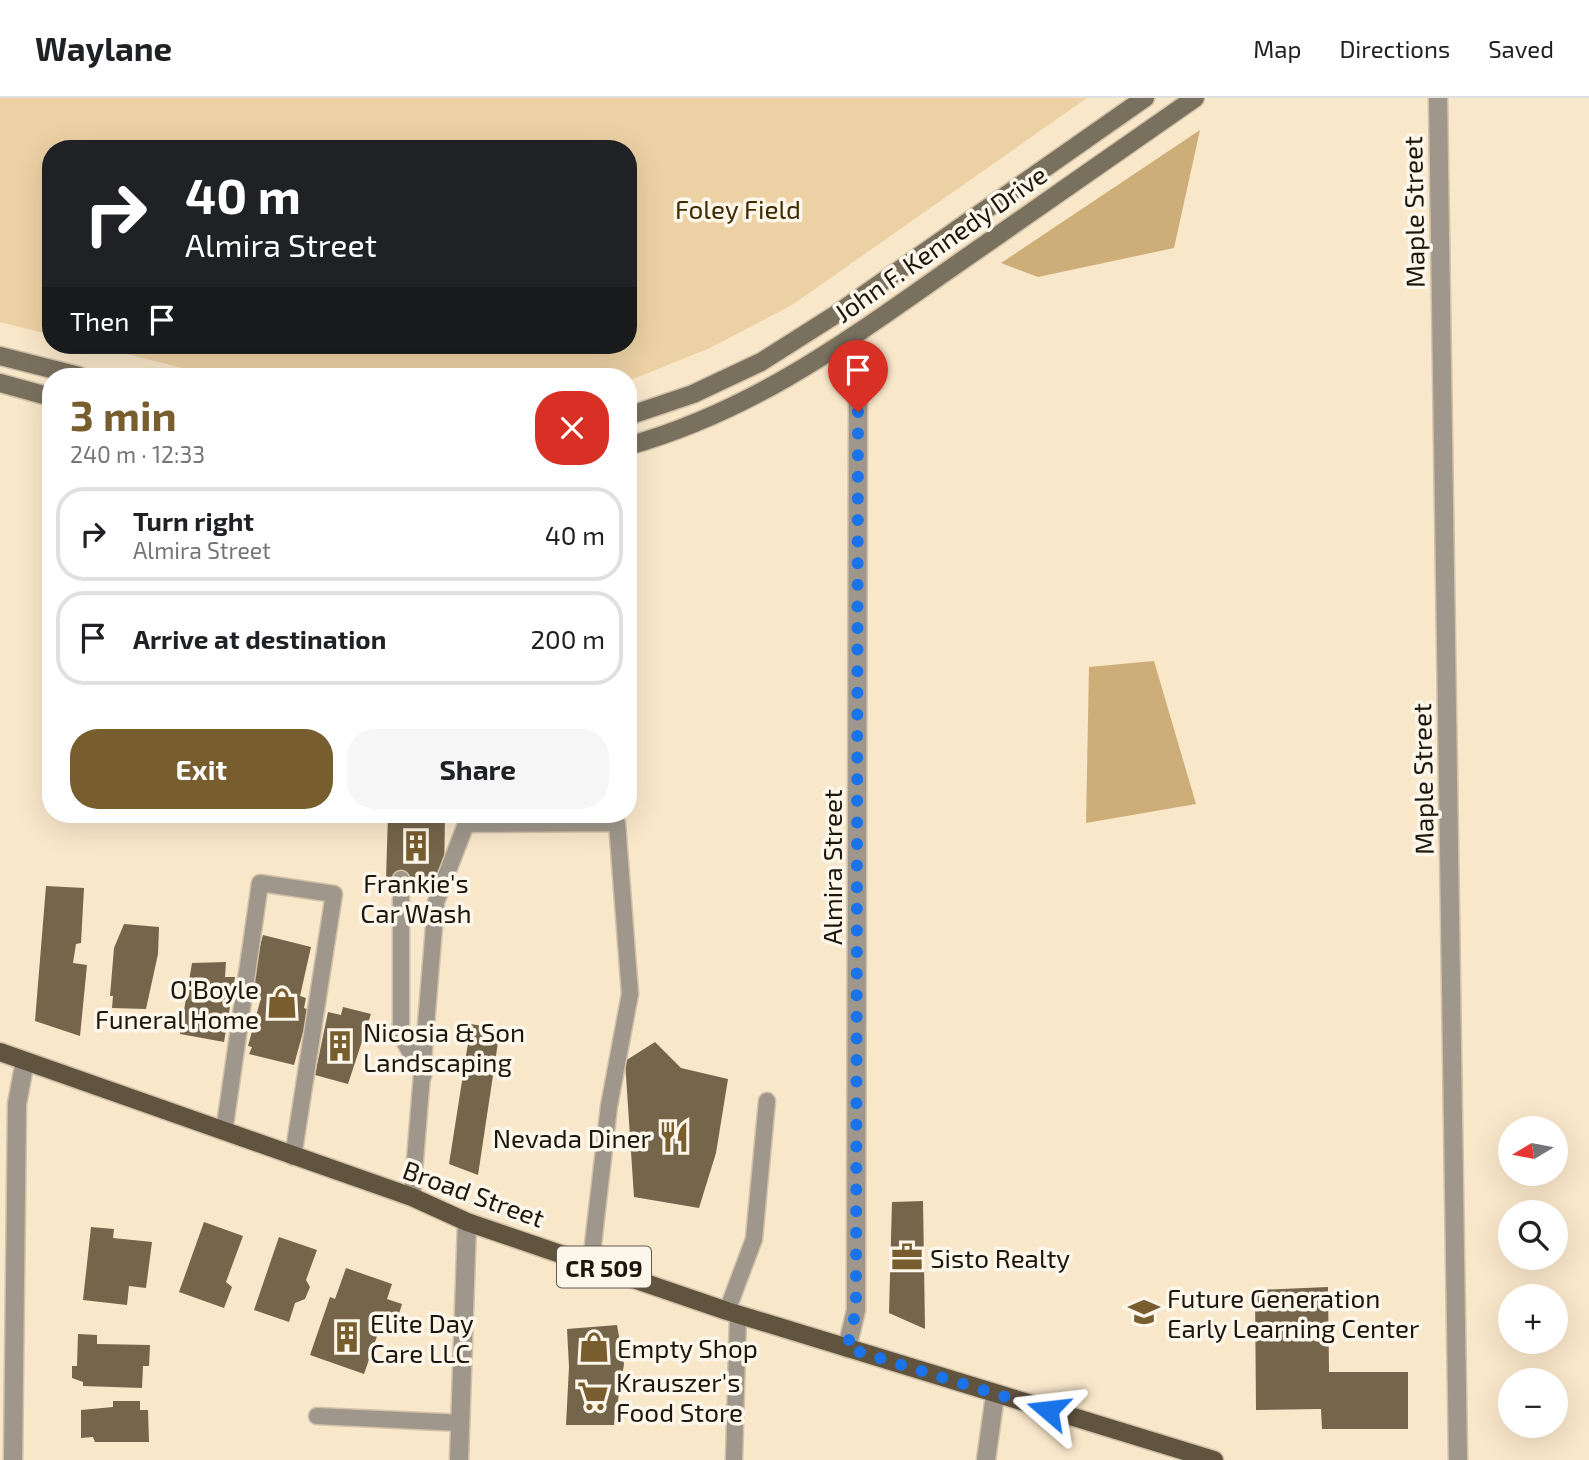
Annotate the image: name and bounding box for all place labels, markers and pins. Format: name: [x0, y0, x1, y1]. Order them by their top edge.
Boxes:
pin: [828, 340, 888, 412]
building icon: Frankie's Car Wash: [399, 829, 433, 863]
place label: Frankie's Car Wash: [360, 867, 472, 928]
place label: O'Boyle Funeral Home: [95, 973, 259, 1034]
shop icon: O'Boyle Funeral Home: [265, 986, 299, 1020]
place label: Nicosia & Son Landscaping: [363, 1016, 525, 1077]
building icon: Nicosia & Son Landscaping: [323, 1029, 357, 1063]
restaurant icon: Nevada Diner: [657, 1120, 691, 1154]
place label: Nevada Diner: [493, 1122, 651, 1153]
office icon: Sisto Realty: [890, 1240, 924, 1274]
place label: Sisto Realty: [930, 1242, 1070, 1273]
place label: Future Generation Early Learning Center: [1167, 1282, 1420, 1343]
school or university icon: Future Generation Early Learning Center: [1127, 1295, 1161, 1329]
place label: Elite Day Care LLC: [370, 1307, 474, 1368]
building icon: Elite Day Care LLC: [330, 1320, 364, 1354]
shop icon: Empty Shop: [577, 1330, 611, 1364]
place label: Empty Shop: [617, 1332, 758, 1363]
place label: Krauszer's Food Store: [616, 1366, 743, 1427]
supermarket icon: Krauszer's Food Store: [576, 1379, 610, 1413]

